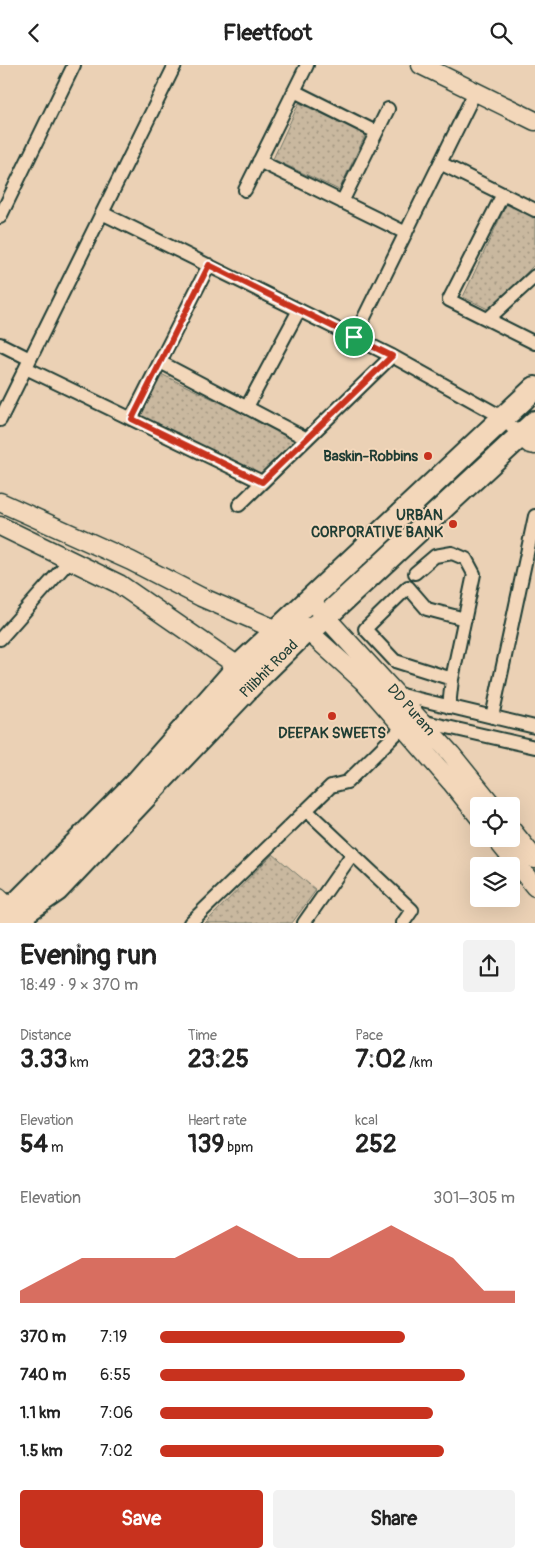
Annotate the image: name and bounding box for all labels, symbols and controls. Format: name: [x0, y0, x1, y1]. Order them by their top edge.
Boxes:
icon: back: [20, 19, 48, 47]
text: Fleetfoot: [223, 19, 312, 47]
icon: search: [487, 19, 515, 47]
pin: [333, 316, 375, 358]
icon: arrive: [340, 323, 368, 351]
place label: Baskin-Robbins: [323, 447, 418, 466]
marker: Baskin-Robbins: [422, 450, 434, 462]
place label: URBAN CORPORATIVE BANK: [311, 506, 443, 542]
marker: URBAN CORPORATIVE BANK: [447, 518, 459, 530]
street label: Pilibhit Road: [236, 636, 302, 702]
street label: DD Puram: [383, 680, 439, 740]
marker: DEEPAK SWEETS: [326, 710, 338, 722]
place label: DEEPAK SWEETS: [278, 724, 386, 743]
map controls: [470, 797, 520, 907]
button: locate: [470, 797, 520, 847]
button: layers: [470, 857, 520, 907]
text: Evening run: [20, 938, 157, 973]
button: share: [463, 940, 515, 992]
text: 18:49 · 9 × 370 m: [20, 975, 138, 995]
text: Distance: [20, 1027, 71, 1044]
text: Time: [188, 1027, 217, 1044]
text: Pace: [355, 1027, 383, 1044]
text: 3.33: [20, 1044, 67, 1075]
text: 23:25: [188, 1044, 249, 1075]
text: 7:02: [355, 1044, 406, 1075]
text: km: [67, 1054, 89, 1071]
text: /km: [406, 1054, 433, 1071]
text: Elevation: [20, 1112, 73, 1129]
text: Heart rate: [188, 1112, 247, 1129]
text: kcal: [355, 1112, 378, 1129]
text: 54: [20, 1129, 48, 1160]
text: 139: [188, 1129, 224, 1160]
text: 252: [355, 1129, 397, 1160]
text: m: [48, 1139, 64, 1156]
text: bpm: [224, 1139, 253, 1156]
text: Elevation: [20, 1188, 81, 1208]
text: 301–305 m: [433, 1188, 515, 1208]
text: 370 m: [20, 1327, 66, 1347]
text: 7:19: [100, 1327, 127, 1347]
text: 740 m: [20, 1365, 66, 1385]
text: 6:55: [100, 1365, 131, 1385]
text: 1.1 km: [20, 1403, 60, 1423]
text: 7:06: [100, 1403, 133, 1423]
text: 1.5 km: [20, 1441, 63, 1461]
text: 7:02: [100, 1441, 133, 1461]
button: Save: [20, 1490, 263, 1548]
button: Share: [273, 1490, 515, 1548]

